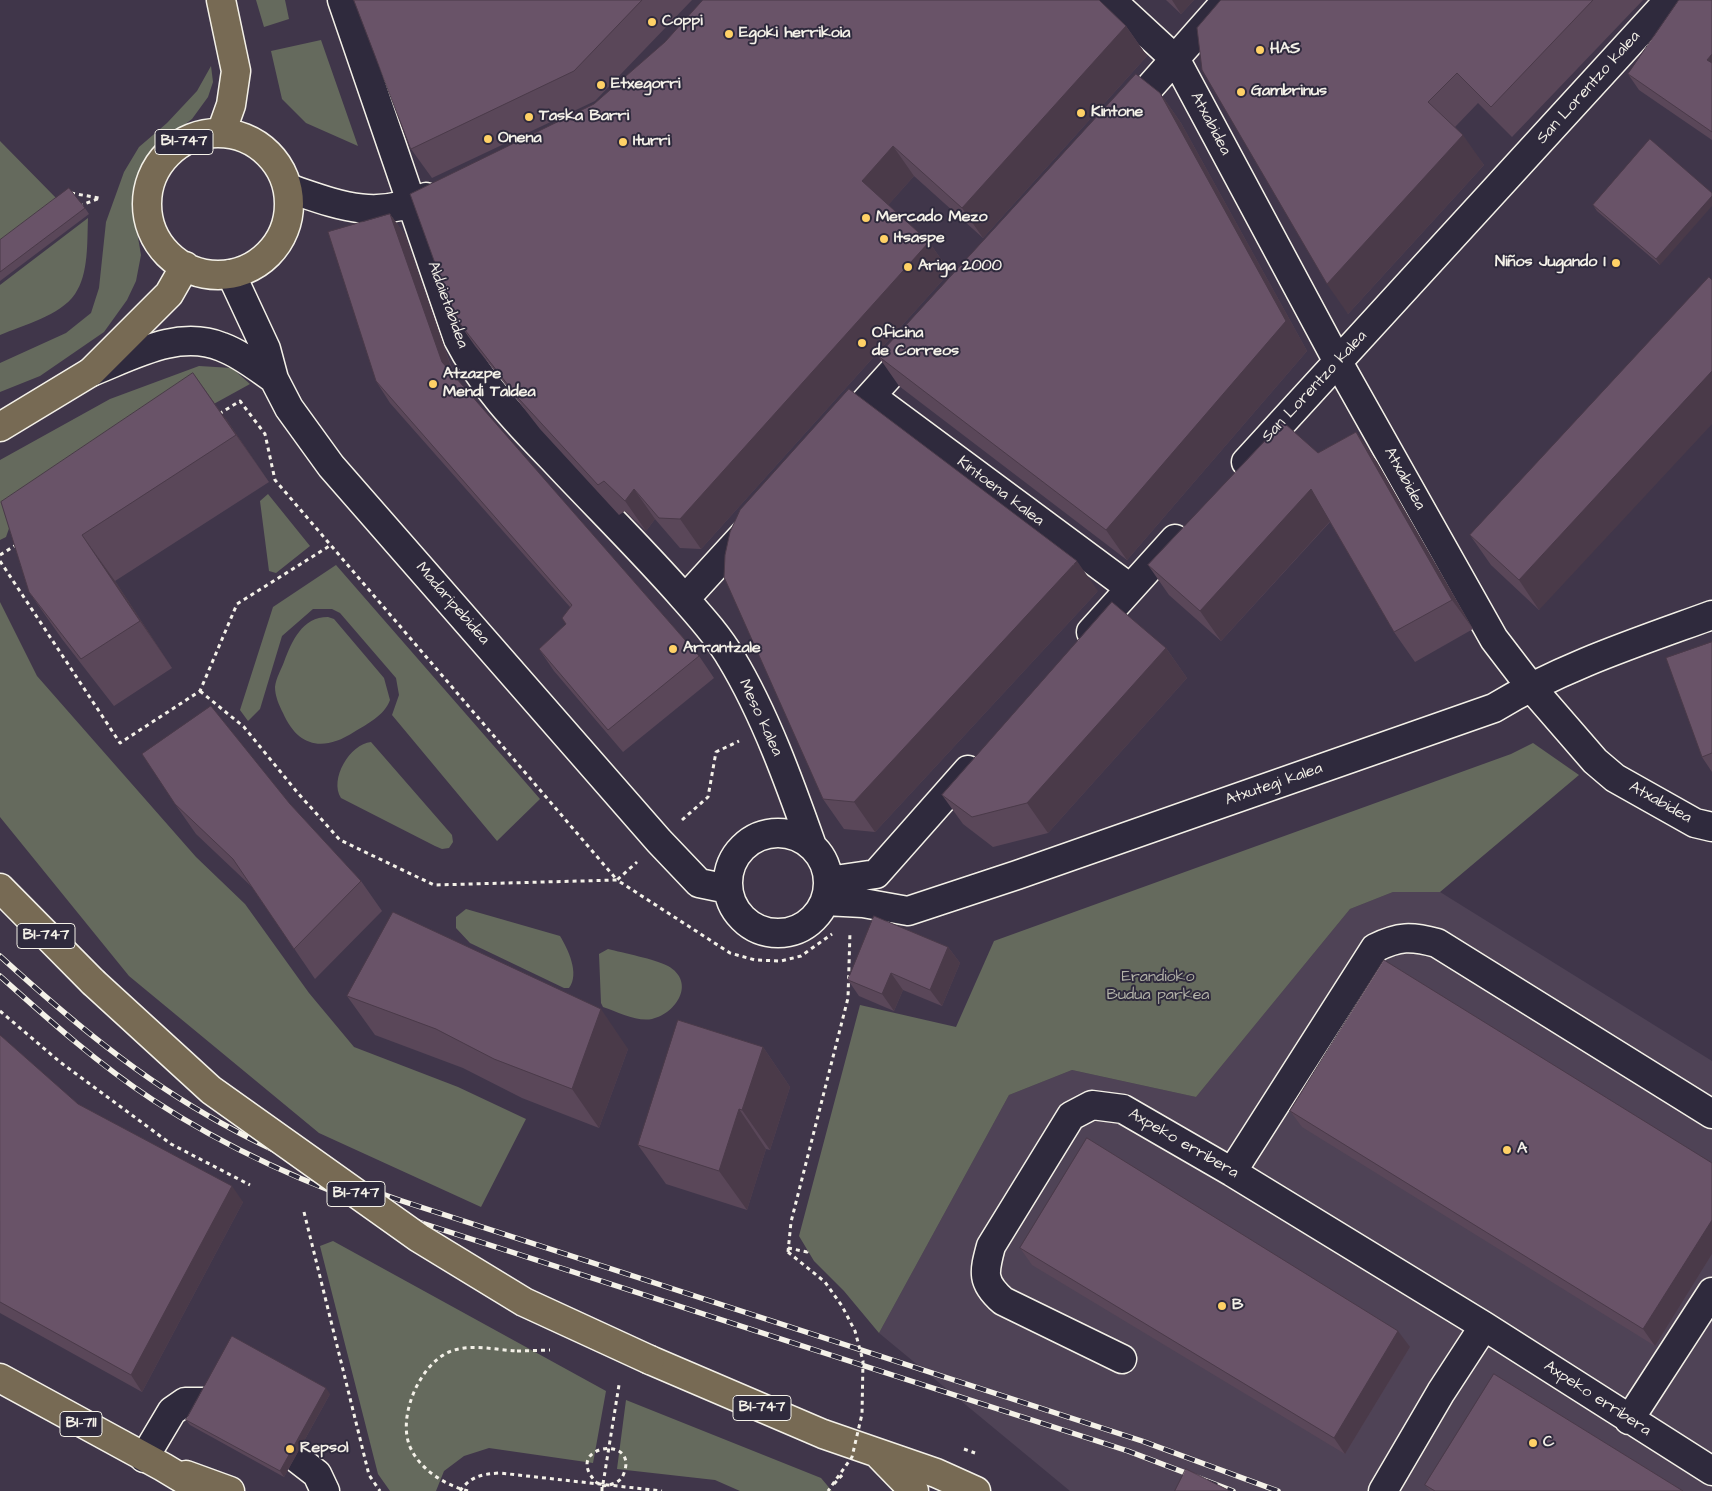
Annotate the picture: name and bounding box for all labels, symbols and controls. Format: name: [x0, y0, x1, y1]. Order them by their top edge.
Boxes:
place label: Coppi: [662, 12, 703, 32]
marker: Coppi: [646, 16, 658, 28]
place label: Egoki herrikoia: [739, 24, 850, 44]
marker: Egoki herrikoia: [723, 28, 735, 40]
street label: San Lorentzo kalea: [1533, 28, 1645, 148]
place label: HAS: [1270, 40, 1300, 60]
marker: HAS: [1254, 44, 1266, 56]
place label: Etxegorri: [611, 75, 680, 95]
marker: Etxegorri: [595, 79, 607, 91]
place label: Gambrinus: [1251, 82, 1327, 102]
marker: Gambrinus: [1235, 86, 1247, 98]
street label: Atxabidea: [1185, 89, 1235, 159]
place label: Kintone: [1091, 103, 1143, 123]
place label: Taska Barri: [539, 107, 629, 127]
marker: Kintone: [1075, 107, 1087, 119]
marker: Taska Barri: [523, 111, 535, 123]
place label: Onena: [498, 129, 542, 149]
road number: BI-747: [155, 130, 213, 154]
place label: Iturri: [633, 132, 670, 152]
marker: Onena: [482, 133, 494, 145]
marker: Iturri: [617, 136, 629, 148]
place label: Mercado Mezo: [876, 208, 987, 228]
marker: Mercado Mezo: [860, 212, 872, 224]
place label: Itsaspe: [894, 229, 945, 249]
marker: Itsaspe: [878, 233, 890, 245]
place label: Niños Jugando I: [1495, 253, 1606, 273]
place label: Ariga 2000: [918, 257, 1002, 277]
marker: Niños Jugando I: [1610, 257, 1622, 269]
street label: Aldaietabidea: [422, 259, 472, 351]
marker: Ariga 2000: [902, 261, 914, 273]
place label: Oficina de Correos: [872, 324, 959, 362]
street label: San Lorentzo kalea: [1258, 327, 1372, 447]
marker: Oficina de Correos: [856, 337, 868, 349]
place label: Atzazpe Mendi Taldea: [443, 365, 536, 403]
marker: Atzazpe Mendi Taldea: [427, 378, 439, 390]
street label: Atxabidea: [1379, 444, 1429, 514]
street label: Kintoena kalea: [953, 453, 1047, 531]
street label: Madaripebidea: [411, 559, 493, 649]
place label: Arrantzale: [683, 639, 761, 659]
marker: Arrantzale: [667, 643, 679, 655]
street label: Meso kalea: [734, 677, 786, 759]
street label: Atxutegi kalea: [1223, 759, 1325, 811]
street label: Atxabidea: [1625, 778, 1695, 828]
road number: BI-747: [17, 924, 75, 948]
park label: Erandioko Budua parkea: [1107, 968, 1209, 1006]
street label: Axpeko erribera: [1125, 1105, 1241, 1183]
place label: A: [1517, 1140, 1527, 1160]
marker: A: [1501, 1144, 1513, 1156]
road number: BI-747: [327, 1182, 385, 1206]
place label: B: [1232, 1296, 1243, 1316]
marker: B: [1216, 1300, 1228, 1312]
street label: Axpeko erribera: [1540, 1357, 1654, 1441]
road number: BI-747: [733, 1396, 791, 1420]
road number: BI-711: [60, 1412, 102, 1436]
place label: C: [1543, 1433, 1554, 1453]
marker: C: [1527, 1437, 1539, 1449]
place label: Repsol: [300, 1439, 349, 1459]
marker: Repsol: [284, 1443, 296, 1455]

